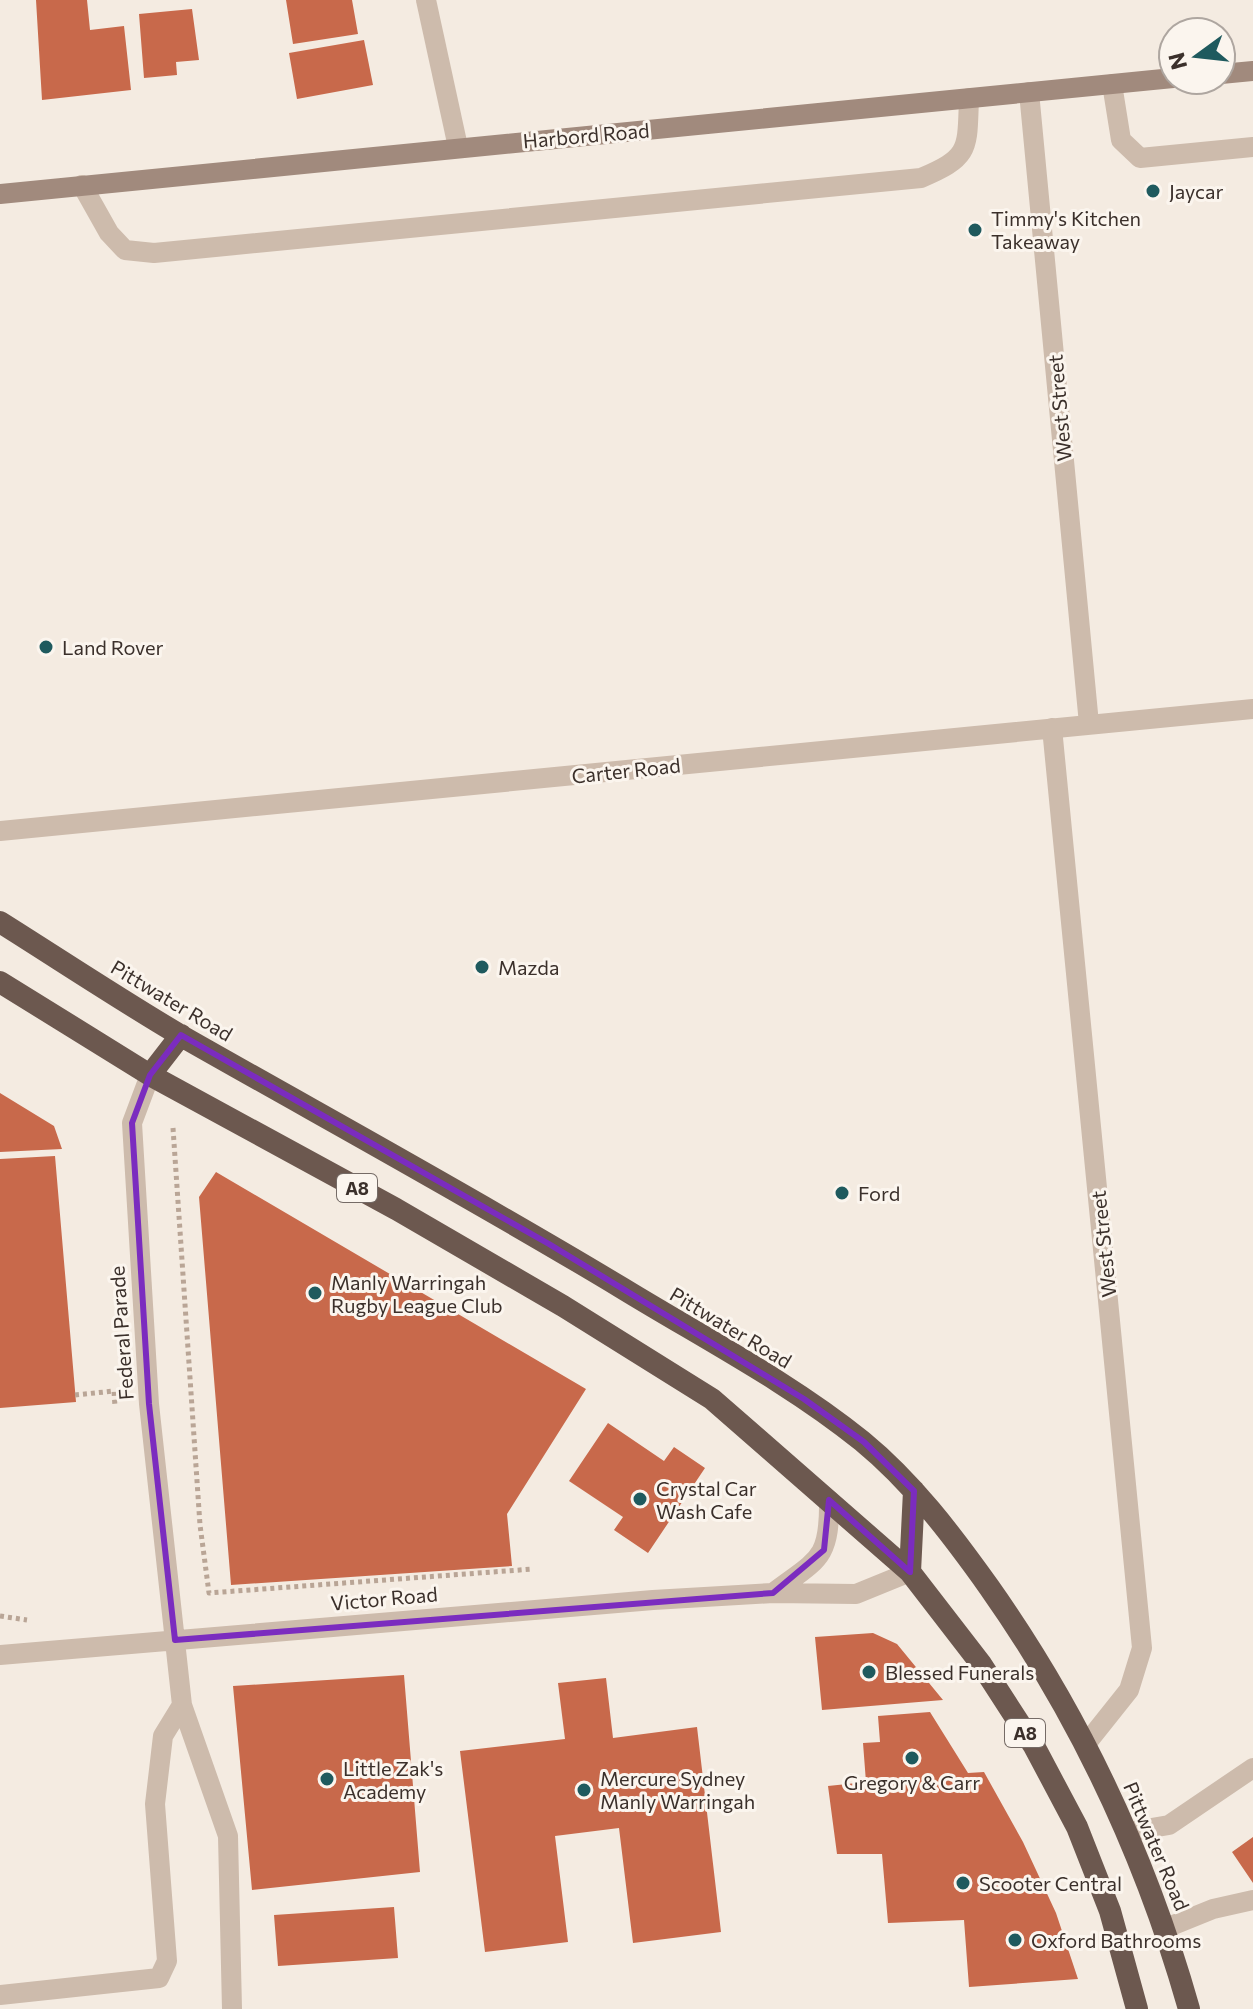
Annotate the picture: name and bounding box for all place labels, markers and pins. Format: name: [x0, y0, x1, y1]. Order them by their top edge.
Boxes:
place label: Jaycar: [1169, 179, 1223, 203]
marker: Jaycar: [1144, 182, 1162, 200]
place label: Timmy's Kitchen Takeaway: [991, 206, 1141, 253]
marker: Timmy's Kitchen Takeaway: [966, 221, 984, 239]
place label: Land Rover: [62, 635, 164, 659]
marker: Land Rover: [37, 638, 55, 656]
place label: Mazda: [498, 955, 559, 979]
marker: Mazda: [473, 958, 491, 976]
place label: Ford: [858, 1181, 900, 1205]
marker: Ford: [833, 1184, 851, 1202]
place label: Manly Warringah Rugby League Club: [331, 1270, 503, 1317]
marker: Manly Warringah Rugby League Club: [306, 1284, 324, 1302]
place label: Crystal Car Wash Cafe: [656, 1476, 757, 1523]
marker: Crystal Car Wash Cafe: [631, 1490, 649, 1508]
place label: Blessed Funerals: [885, 1660, 1034, 1684]
marker: Blessed Funerals: [860, 1663, 878, 1681]
marker: Gregory & Carr: [903, 1749, 921, 1767]
place label: Little Zak's Academy: [343, 1756, 443, 1803]
place label: Mercure Sydney Manly Warringah: [600, 1766, 755, 1813]
marker: Little Zak's Academy: [318, 1770, 336, 1788]
place label: Gregory & Carr: [844, 1770, 980, 1794]
marker: Mercure Sydney Manly Warringah: [575, 1781, 593, 1799]
place label: Scooter Central: [979, 1871, 1122, 1895]
marker: Scooter Central: [954, 1874, 972, 1892]
place label: Oxford Bathrooms: [1031, 1928, 1201, 1952]
marker: Oxford Bathrooms: [1006, 1931, 1024, 1949]

